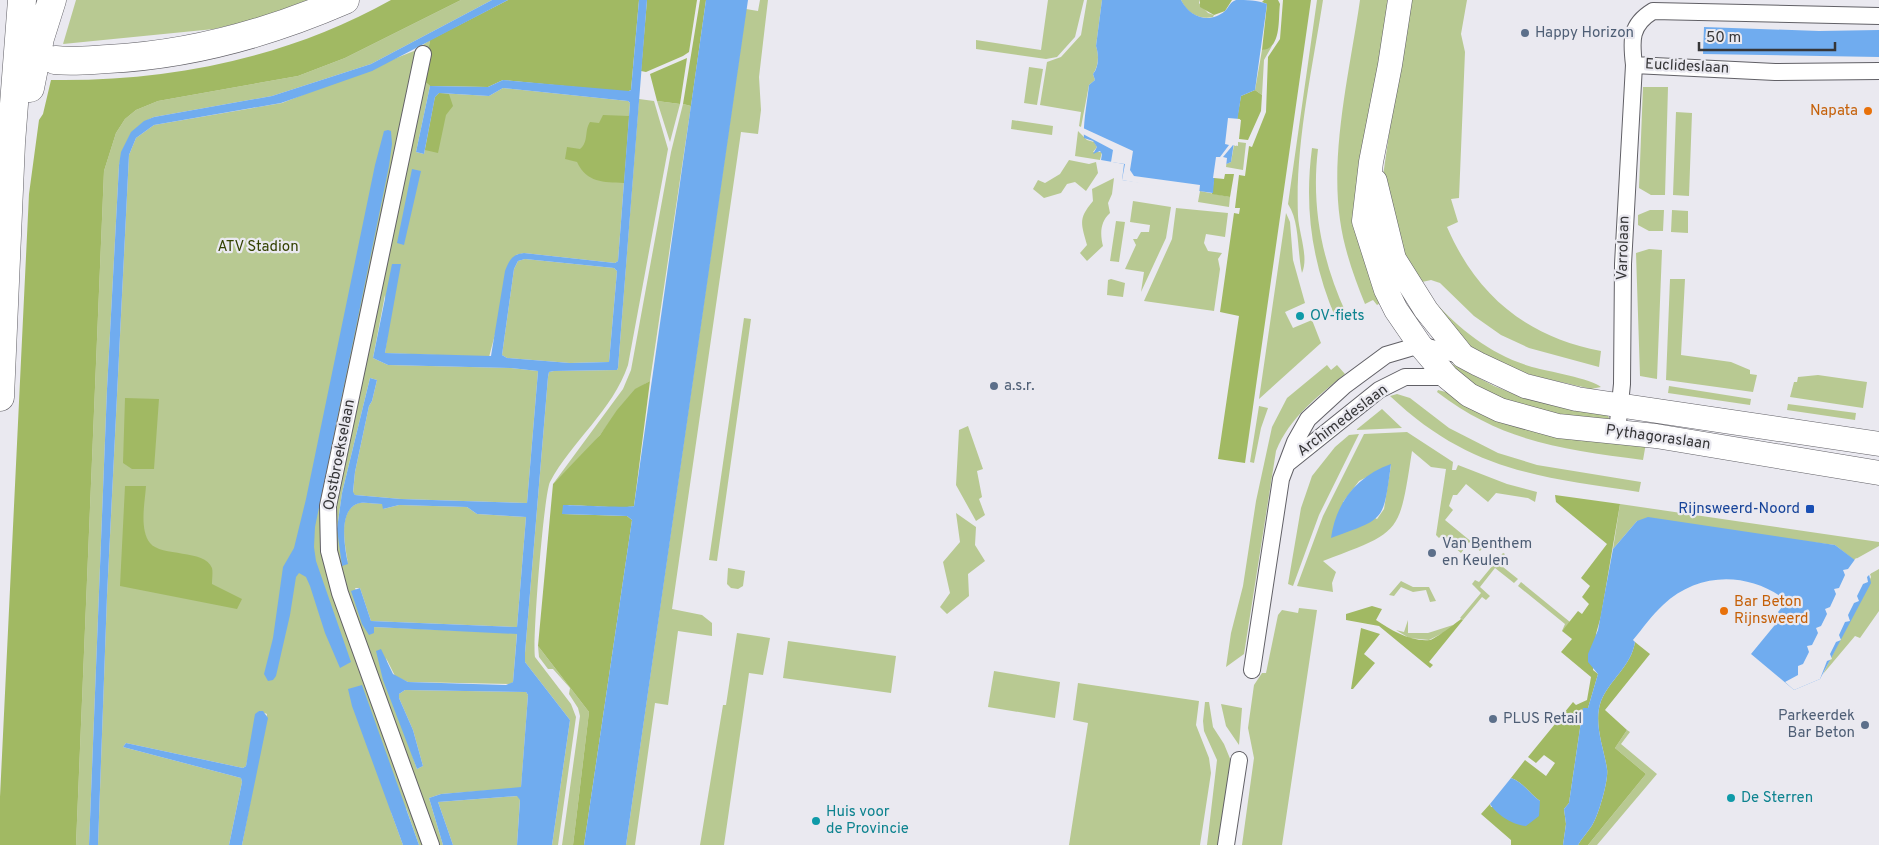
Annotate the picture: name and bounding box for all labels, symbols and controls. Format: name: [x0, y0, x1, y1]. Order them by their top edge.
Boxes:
scale bar: [1699, 20, 1835, 52]
place label: Happy Horizon: [1535, 24, 1634, 43]
marker: Happy Horizon: [1519, 27, 1531, 39]
text: 50 m: [1706, 29, 1741, 48]
street label: Euclideslaan: [1644, 55, 1730, 79]
place label: Napata: [1810, 102, 1858, 121]
marker: Napata: [1862, 105, 1874, 117]
street label: Varrolaan: [1613, 215, 1635, 281]
park label: ATV Stadion: [217, 238, 299, 257]
place label: OV-fiets: [1310, 307, 1364, 326]
marker: OV-fiets: [1294, 310, 1306, 322]
place label: a.s.r.: [1004, 377, 1035, 396]
marker: a.s.r.: [988, 380, 1000, 392]
street label: Archimedeslaan: [1294, 381, 1392, 461]
street label: Oostbroekselaan: [320, 398, 360, 512]
street label: Pythagoraslaan: [1604, 421, 1712, 455]
place label: Rijnsweerd-Noord: [1678, 500, 1800, 519]
marker: Rijnsweerd-Noord: [1804, 503, 1816, 515]
place label: Van Benthem en Keulen: [1442, 535, 1532, 571]
marker: Van Benthem en Keulen: [1426, 547, 1438, 559]
place label: Bar Beton Rijnsweerd: [1734, 593, 1808, 629]
marker: Bar Beton Rijnsweerd: [1718, 605, 1730, 617]
place label: Parkeerdek Bar Beton: [1778, 707, 1855, 743]
place label: PLUS Retail: [1503, 710, 1582, 729]
marker: PLUS Retail: [1487, 713, 1499, 725]
marker: Parkeerdek Bar Beton: [1859, 719, 1871, 731]
place label: De Sterren: [1741, 789, 1813, 808]
marker: De Sterren: [1725, 792, 1737, 804]
place label: Huis voor de Provincie: [826, 803, 909, 839]
marker: Huis voor de Provincie: [810, 815, 822, 827]

